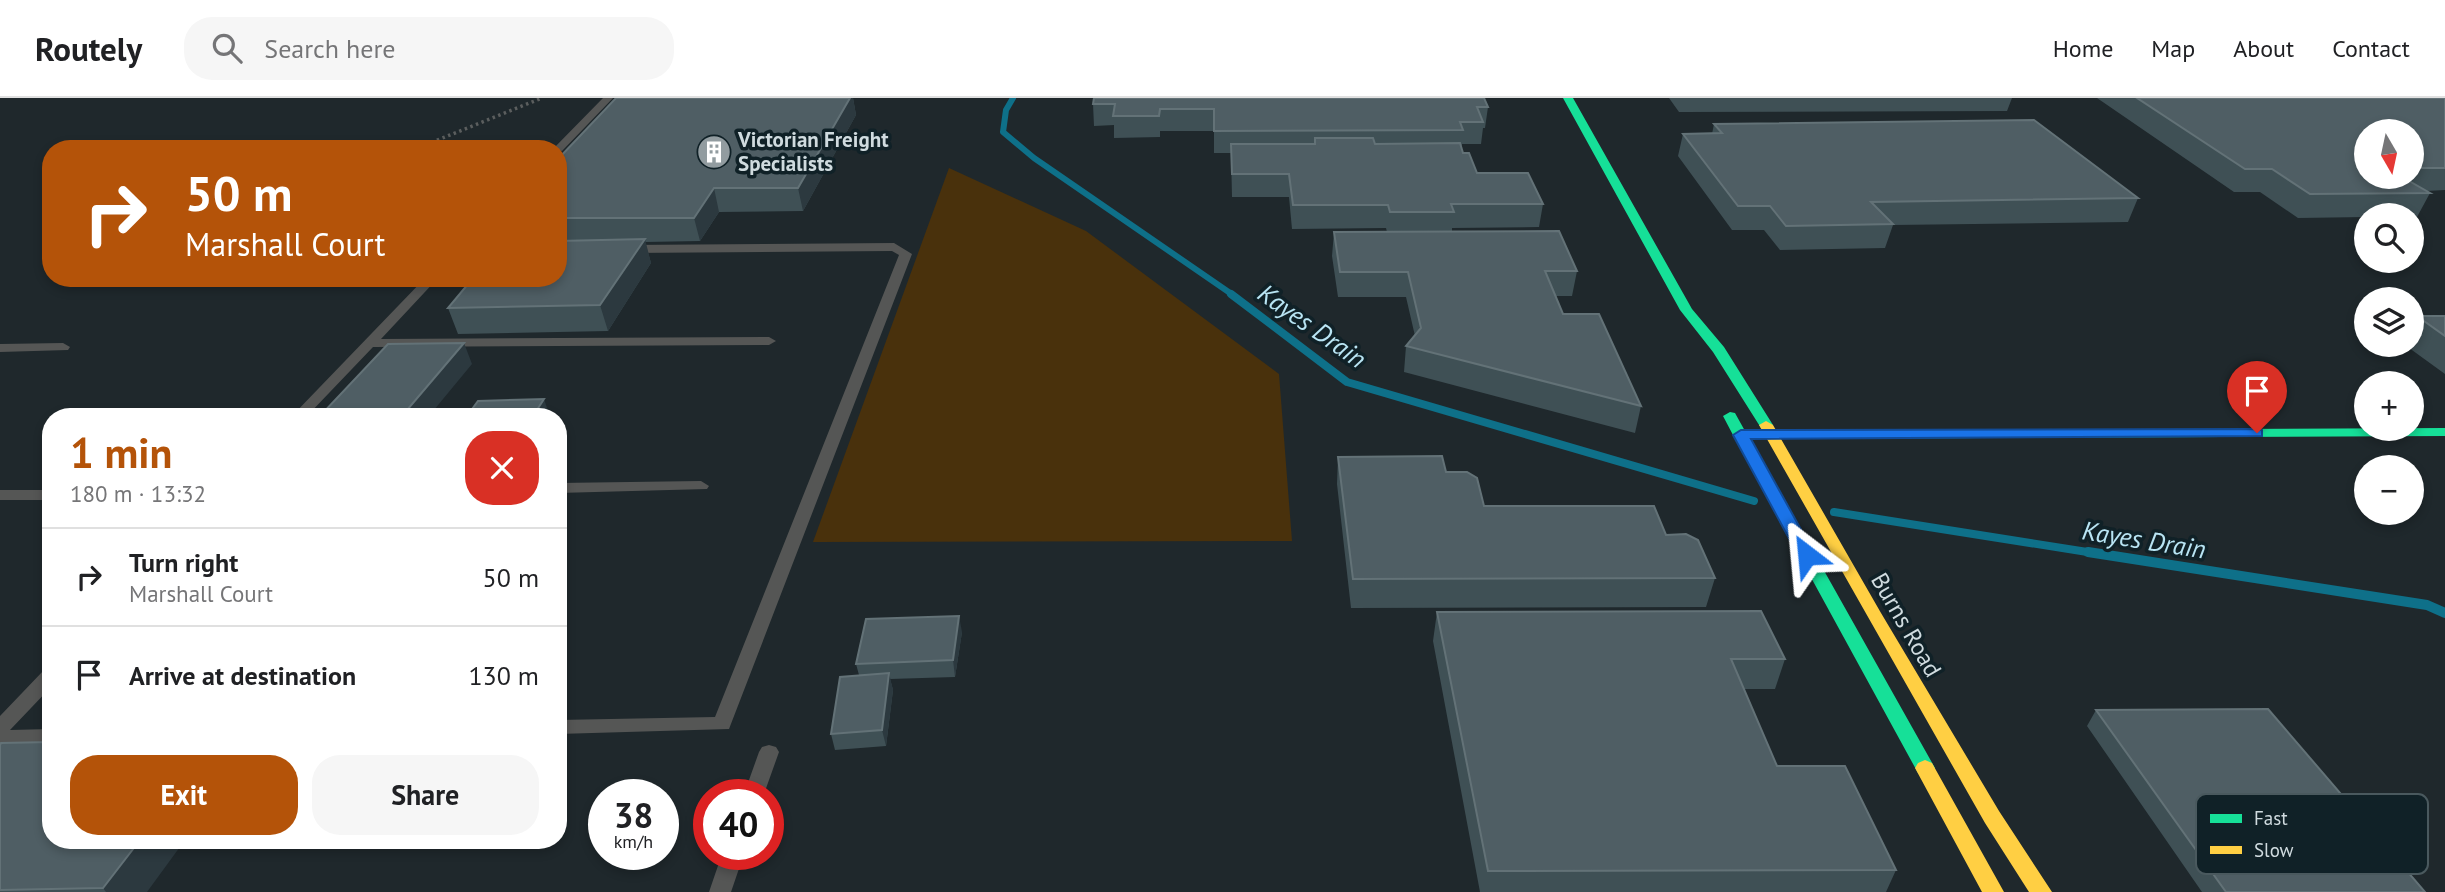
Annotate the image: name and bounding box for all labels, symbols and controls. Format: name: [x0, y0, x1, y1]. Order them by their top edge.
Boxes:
search box: [184, 17, 674, 80]
text: Routely: [35, 27, 142, 70]
icon: search: [208, 29, 246, 67]
text: Search here: [264, 32, 395, 65]
text: Home: [2053, 33, 2113, 64]
text: Map: [2151, 33, 2195, 64]
text: About: [2233, 33, 2294, 64]
text: Contact: [2332, 33, 2410, 64]
north arrow: [2354, 119, 2424, 189]
map controls: [2354, 119, 2424, 525]
place label: Victorian Freight Specialists: [737, 126, 889, 177]
building icon: Victorian Freight Specialists: [695, 133, 733, 171]
text: 50 m: [185, 161, 292, 225]
icon: right: [70, 168, 161, 259]
button: search: [2354, 203, 2424, 273]
text: Marshall Court: [185, 223, 385, 265]
water label: Kayes Drain: [1252, 276, 1373, 375]
button: layers: [2354, 287, 2424, 357]
pin: [2227, 361, 2287, 433]
button: +: [2354, 371, 2424, 441]
icon: arrive: [2238, 372, 2276, 410]
text: 1 min: [70, 425, 172, 480]
button: close: [465, 431, 539, 505]
button: −: [2354, 455, 2424, 525]
text: 180 m · 13:32: [70, 479, 206, 508]
water label: Kayes Drain: [2080, 513, 2208, 566]
position arrow: [1770, 518, 1844, 592]
text: Turn right: [129, 546, 238, 579]
icon: right: [70, 558, 108, 596]
text: 50 m: [483, 561, 539, 594]
street label: Burns Road: [1864, 567, 1949, 683]
text: Marshall Court: [129, 579, 273, 608]
icon: arrive: [70, 656, 108, 694]
text: Arrive at destination: [129, 659, 356, 692]
text: 130 m: [468, 659, 539, 692]
button: Exit: [70, 755, 298, 835]
button: Share: [312, 755, 539, 835]
speed limit sign: 40: [693, 779, 784, 870]
text: 38: [614, 792, 653, 838]
legend: [2196, 794, 2428, 874]
text: Fast: [2254, 806, 2288, 830]
text: km/h: [614, 830, 653, 853]
text: Slow: [2254, 838, 2294, 862]

